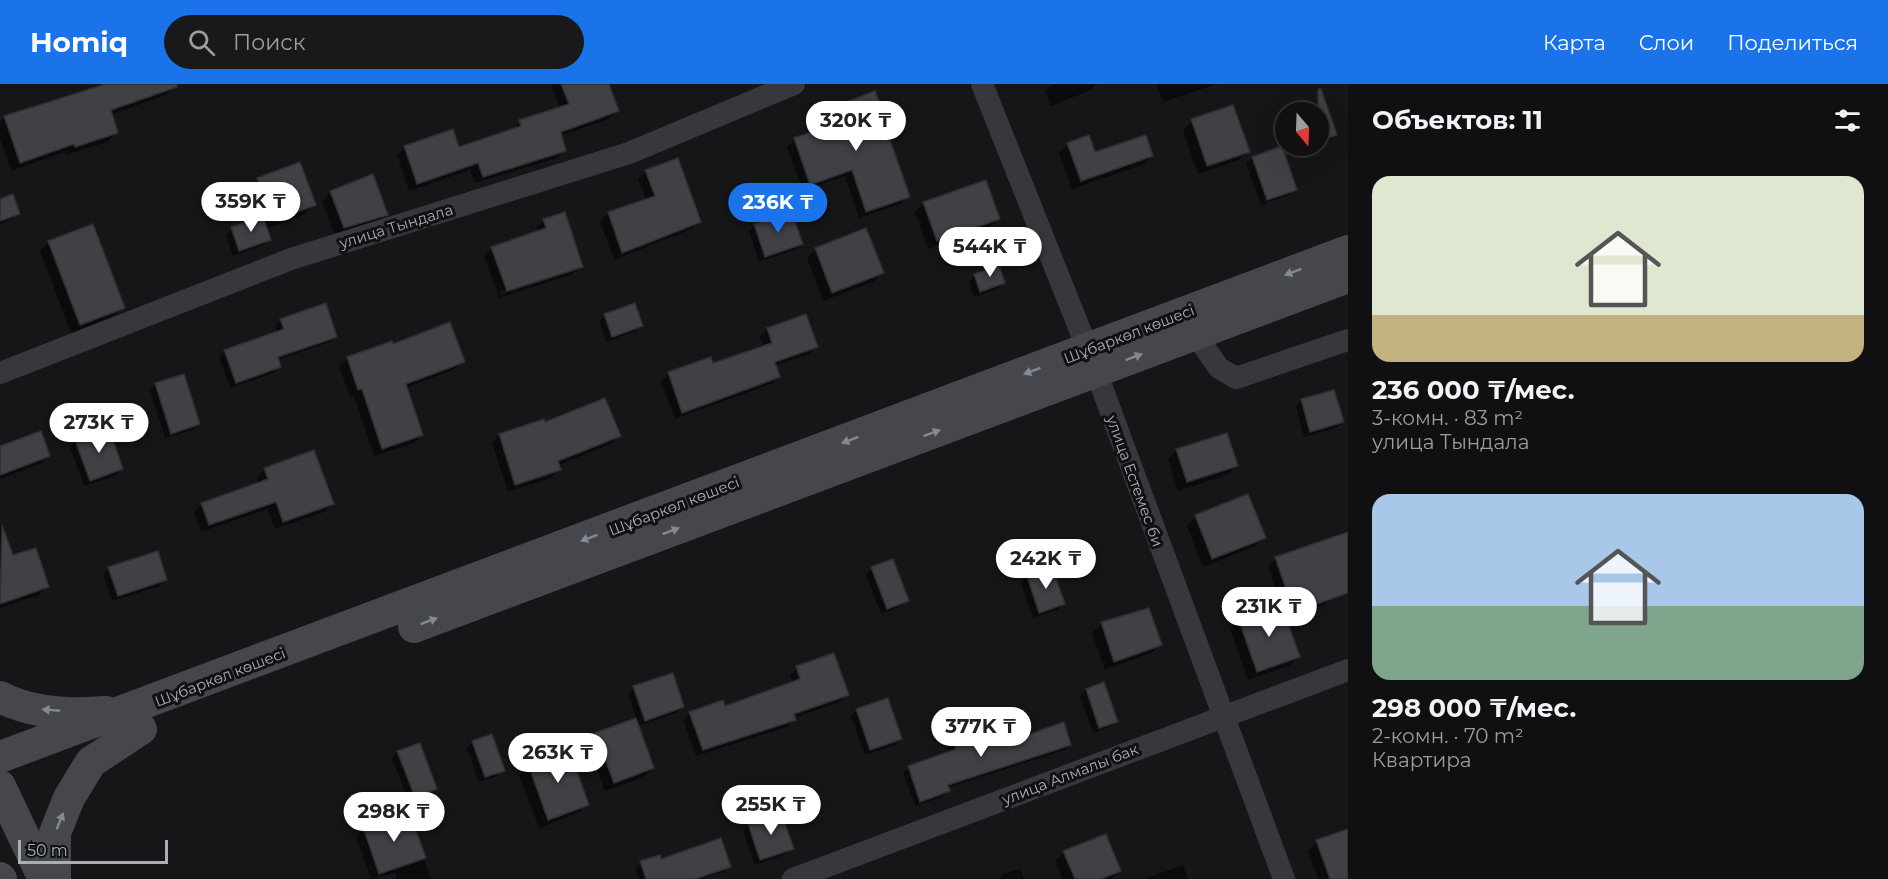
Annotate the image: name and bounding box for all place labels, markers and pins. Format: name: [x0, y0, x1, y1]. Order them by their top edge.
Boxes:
pin: 320K ₸: [807, 101, 905, 152]
pin: 359K ₸: [202, 182, 300, 233]
pin: 236K ₸: [729, 183, 827, 234]
pin: 544K ₸: [941, 227, 1039, 278]
pin: 273K ₸: [50, 403, 148, 454]
pin: 242K ₸: [997, 539, 1095, 590]
pin: 231K ₸: [1220, 587, 1318, 638]
pin: 377K ₸: [932, 707, 1030, 758]
pin: 263K ₸: [509, 733, 607, 784]
pin: 255K ₸: [722, 785, 820, 836]
pin: 298K ₸: [345, 792, 443, 843]

